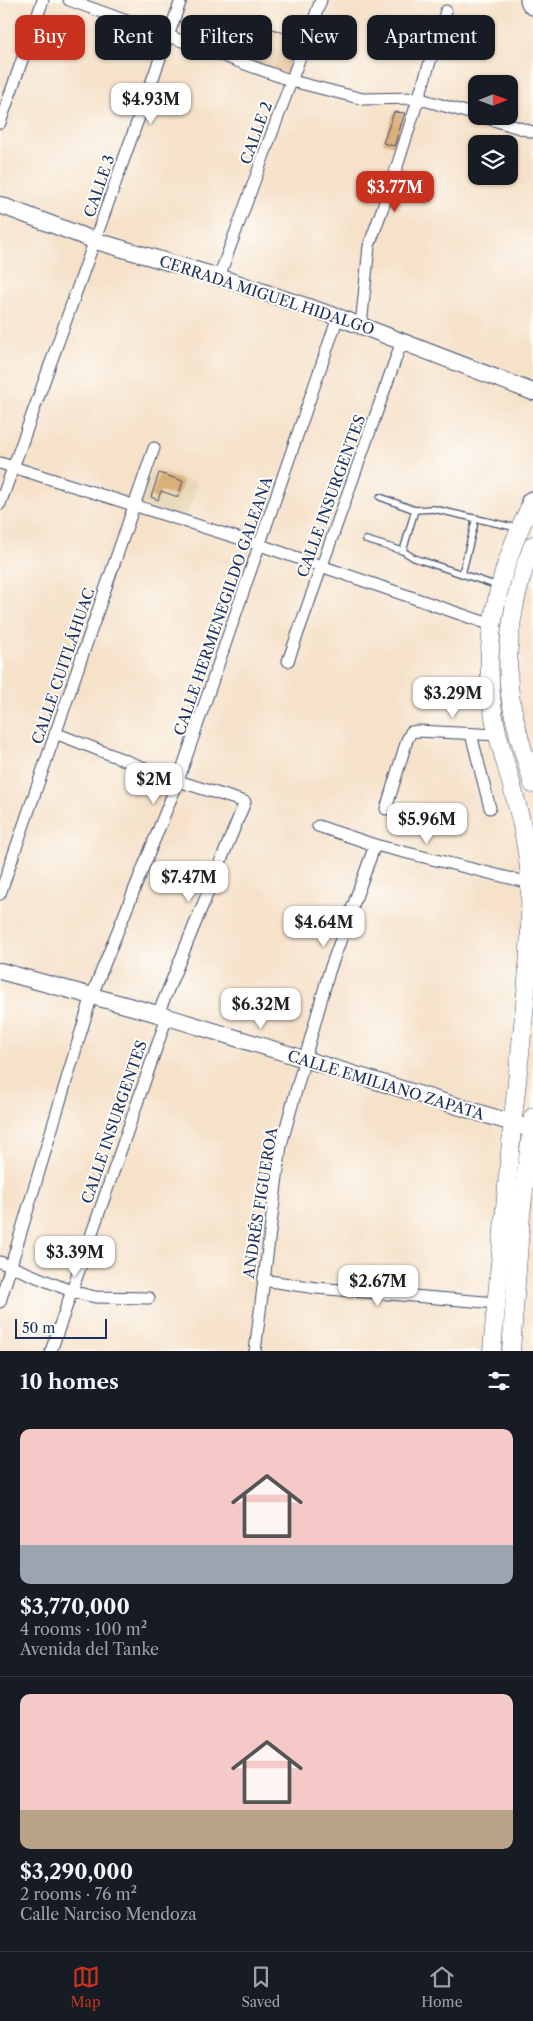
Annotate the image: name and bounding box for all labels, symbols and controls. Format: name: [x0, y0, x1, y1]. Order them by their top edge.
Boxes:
chip: Buy: [15, 15, 85, 60]
chip: Rent: [95, 15, 171, 60]
chip: Filters: [181, 15, 272, 60]
chip: New: [282, 15, 357, 60]
chip: Apartment: [367, 15, 495, 60]
north arrow: [468, 75, 518, 125]
map controls: [468, 75, 518, 185]
pin: $4.93M: [110, 82, 192, 125]
text: $4.93M: [122, 89, 180, 109]
street label: CALLE 2: [236, 99, 276, 167]
button: layers: [468, 135, 518, 185]
street label: CALLE 3: [79, 152, 119, 220]
pin: $3.77M: [354, 170, 436, 213]
text: $3.77M: [367, 177, 423, 197]
street label: CERRADA MIGUEL HIDALGO: [157, 251, 377, 339]
street label: CALLE INSURGENTES: [293, 412, 369, 580]
street label: CALLE HERMENEGILDO GALEANA: [170, 473, 277, 738]
street label: CALLE CUITLÁHUAC: [27, 585, 99, 747]
pin: $3.29M: [412, 676, 494, 719]
text: $3.29M: [424, 683, 482, 703]
pin: $2M: [130, 762, 178, 805]
text: $2M: [136, 769, 172, 789]
pin: $5.96M: [386, 802, 468, 845]
text: $5.96M: [398, 809, 456, 829]
pin: $7.47M: [148, 860, 230, 903]
text: $7.47M: [161, 867, 217, 887]
pin: $4.64M: [283, 906, 365, 948]
text: $4.64M: [295, 912, 353, 932]
pin: $6.32M: [220, 988, 302, 1030]
text: $6.32M: [232, 994, 290, 1014]
street label: CALLE INSURGENTES: [77, 1038, 151, 1206]
street label: CALLE EMILIANO ZAPATA: [285, 1046, 488, 1124]
street label: ANDRÉS FIGUEROA: [238, 1125, 281, 1281]
pin: $3.39M: [34, 1236, 116, 1278]
text: $3.39M: [46, 1242, 104, 1262]
pin: $2.67M: [337, 1264, 419, 1307]
text: $2.67M: [349, 1271, 407, 1291]
scale bar: [15, 1316, 108, 1339]
text: 50 m: [22, 1319, 55, 1337]
icon: filters: [485, 1367, 513, 1395]
text: 10 homes: [20, 1369, 119, 1394]
icon: home: [222, 1461, 312, 1551]
text: $3,770,000: [20, 1594, 130, 1619]
text: 4 rooms · 100 m²: [20, 1619, 147, 1639]
text: Avenida del Tanke: [20, 1639, 159, 1659]
icon: home: [222, 1727, 312, 1817]
text: $3,290,000: [20, 1859, 133, 1884]
text: 2 rooms · 76 m²: [20, 1884, 137, 1904]
text: Calle Narciso Mendoza: [20, 1904, 197, 1924]
tab: Map: [70, 1963, 101, 2011]
tab: Saved: [242, 1963, 280, 2011]
tab: Home: [421, 1963, 462, 2011]

